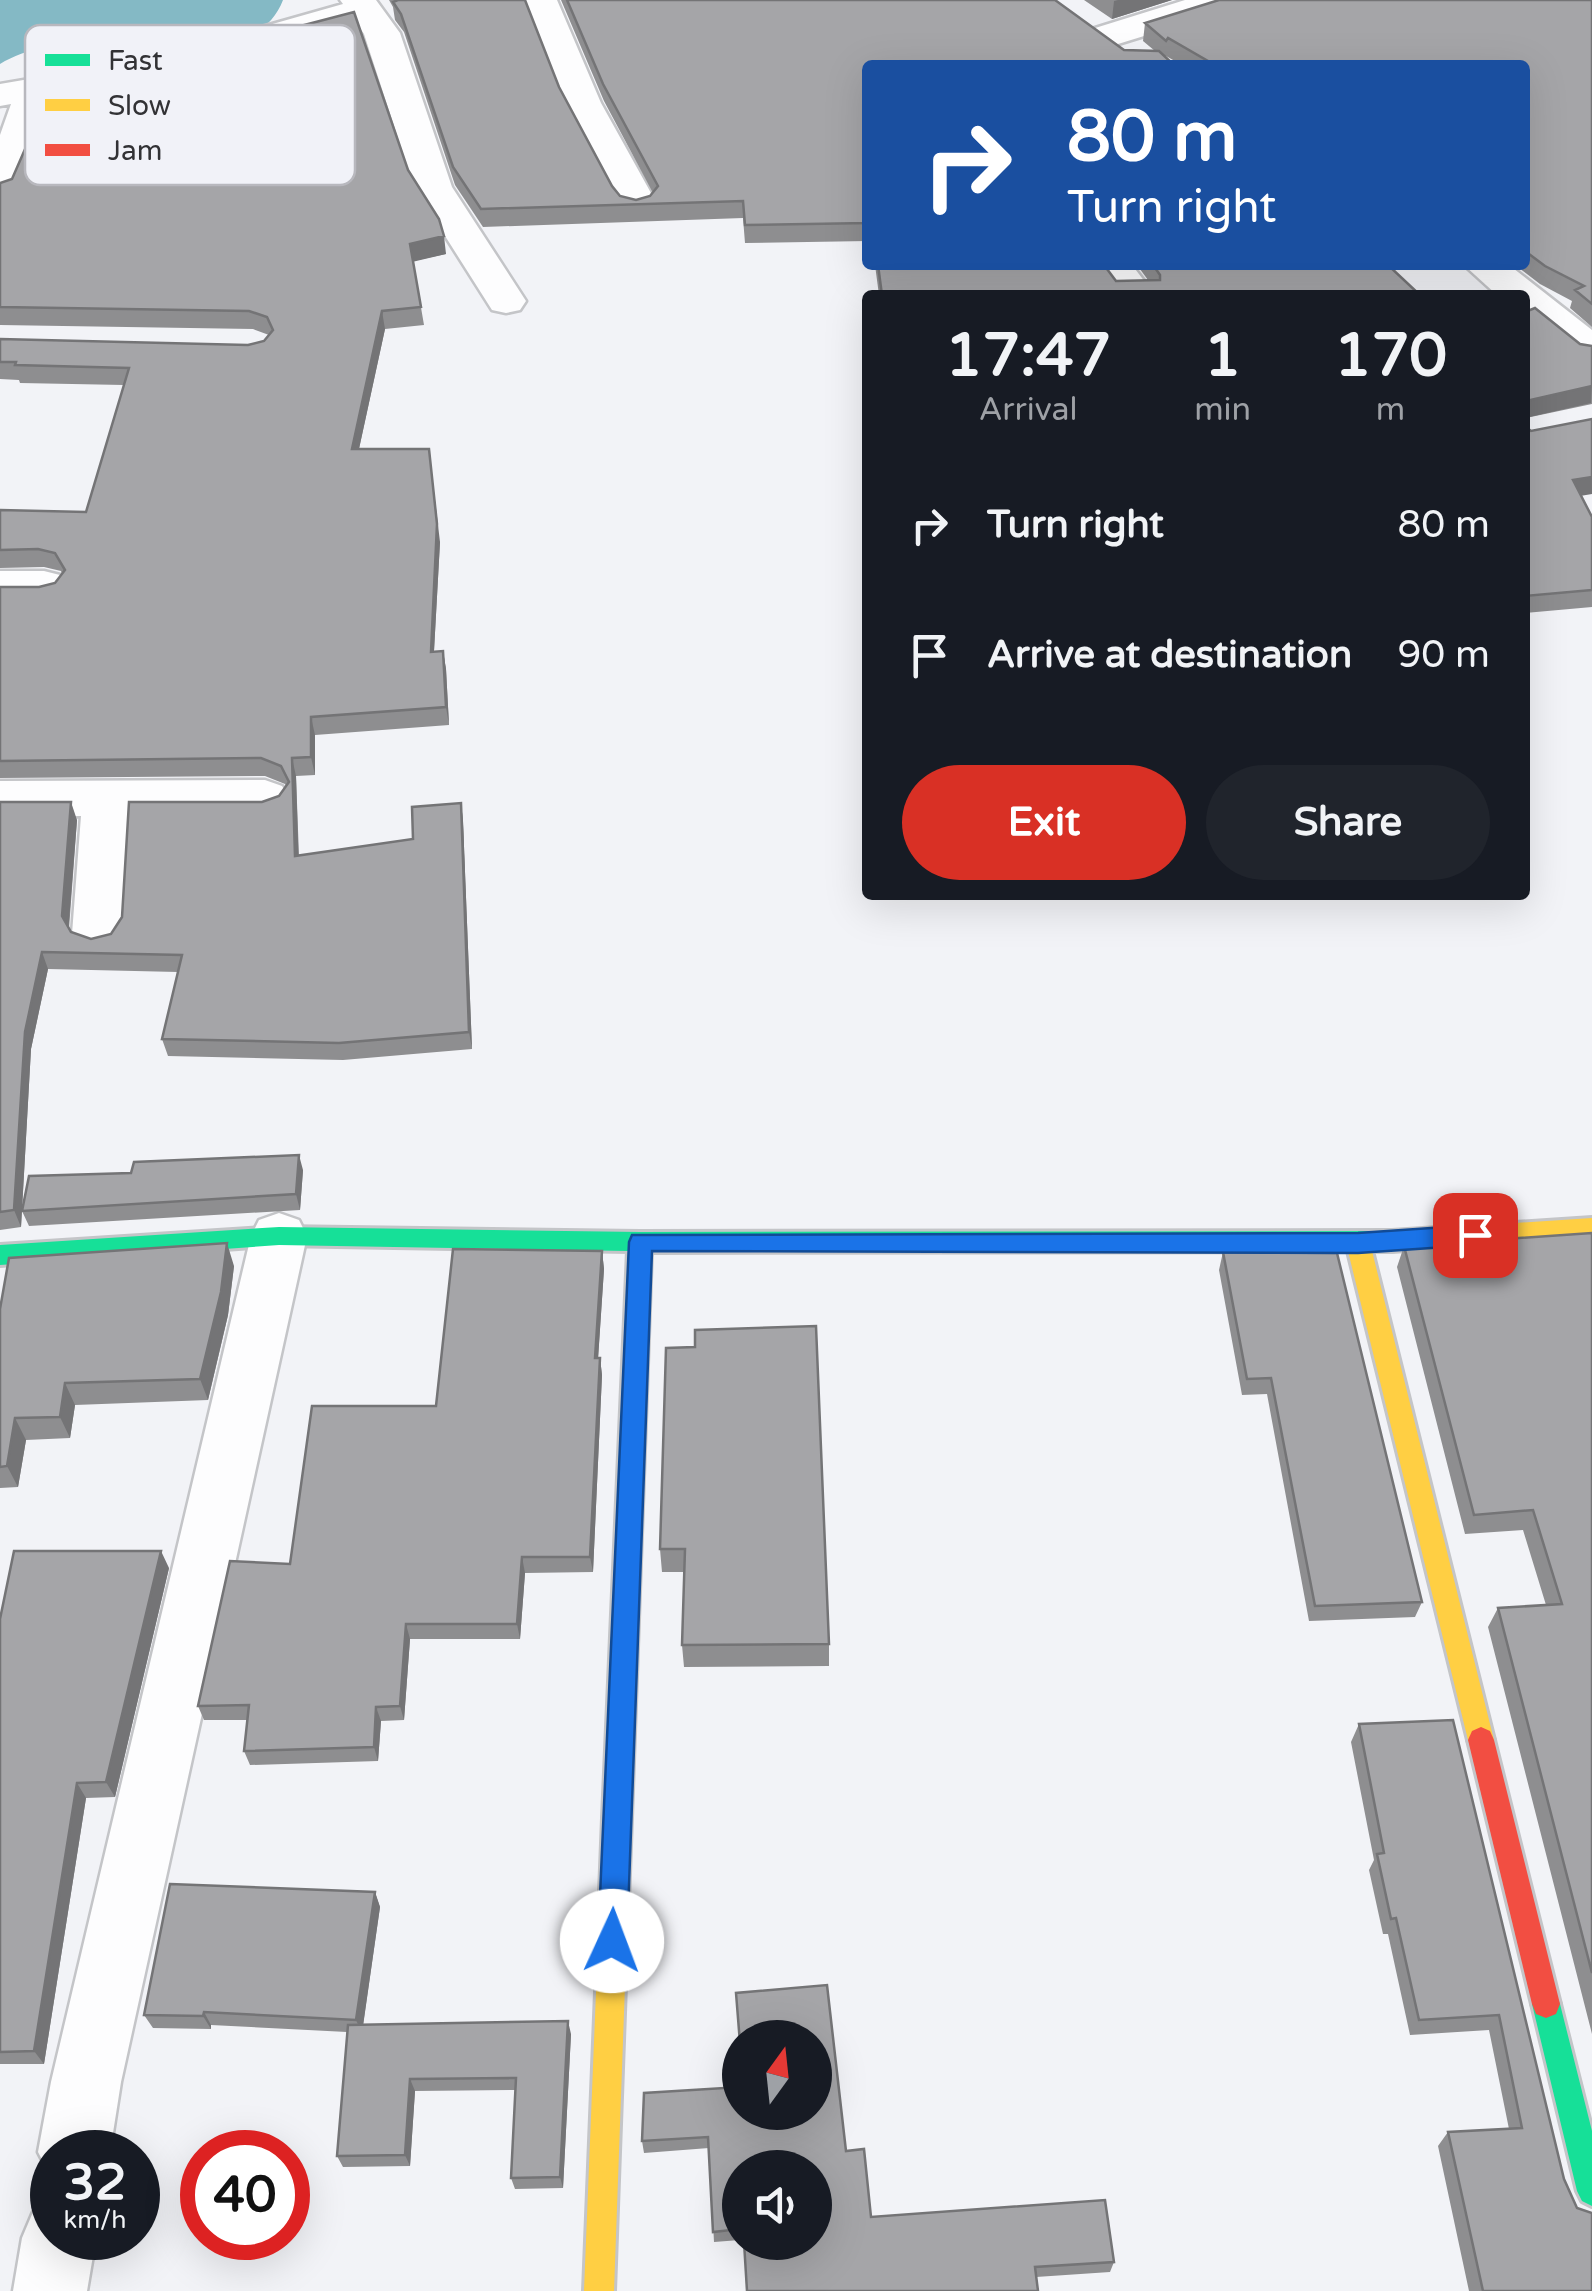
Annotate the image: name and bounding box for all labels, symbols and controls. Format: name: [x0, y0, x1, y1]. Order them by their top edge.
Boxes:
legend: [25, 25, 355, 185]
text: Fast: [108, 44, 163, 78]
text: Slow: [108, 89, 171, 123]
text: 80 m: [1067, 96, 1237, 180]
icon: right: [902, 100, 1032, 230]
text: Jam: [108, 134, 163, 168]
text: Turn right: [1067, 181, 1276, 235]
text: 17:47: [945, 320, 1111, 392]
text: 1: [1204, 320, 1241, 392]
text: 170: [1334, 320, 1447, 392]
text: Arrival: [979, 391, 1078, 429]
text: min: [1194, 391, 1251, 429]
text: m: [1376, 391, 1405, 429]
icon: right: [902, 498, 957, 553]
text: Turn right: [987, 502, 1164, 548]
text: 80 m: [1398, 502, 1490, 548]
icon: arrive: [902, 628, 957, 683]
text: Arrive at destination: [987, 632, 1352, 678]
text: 90 m: [1398, 632, 1490, 678]
button: Exit: [902, 765, 1186, 880]
button: Share: [1206, 765, 1490, 880]
pin: [1433, 1193, 1518, 1278]
icon: arrive: [1448, 1208, 1503, 1263]
position arrow: [560, 1889, 664, 1993]
north arrow: [722, 2020, 832, 2130]
map controls: [722, 2020, 832, 2260]
speed limit sign: 40: [180, 2130, 310, 2260]
button: sound: [722, 2150, 832, 2260]
text: 32: [64, 2153, 126, 2213]
text: km/h: [64, 2205, 126, 2235]

